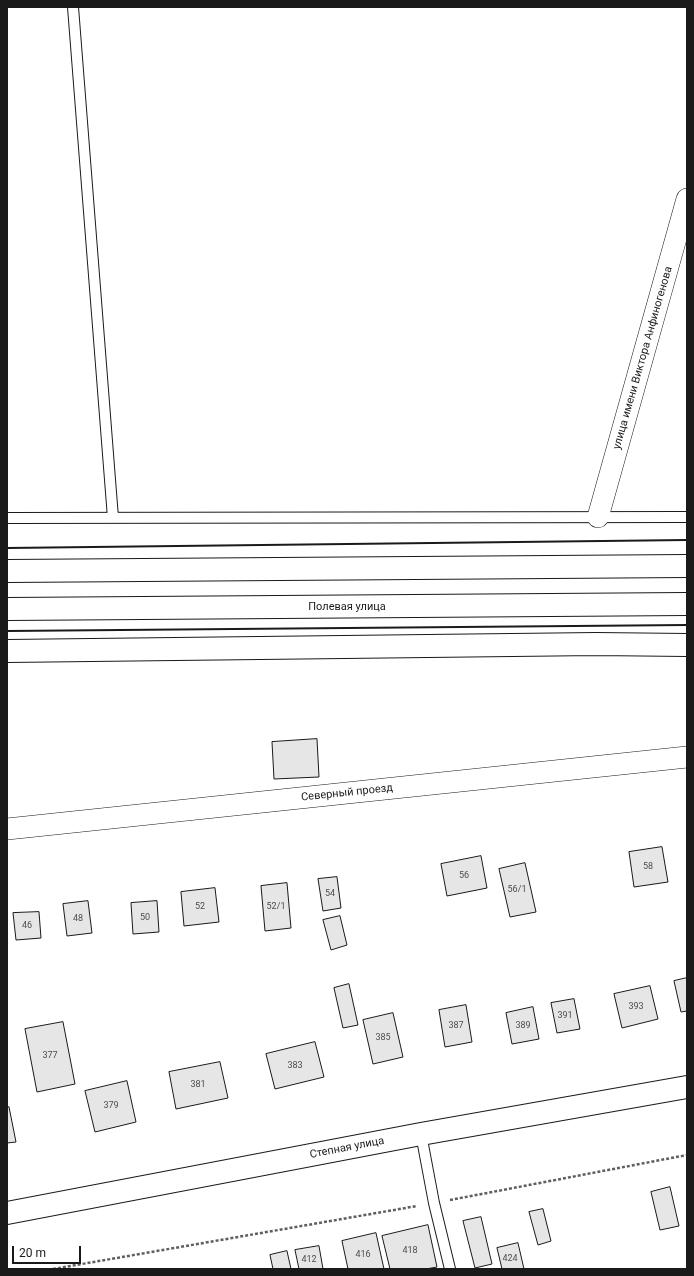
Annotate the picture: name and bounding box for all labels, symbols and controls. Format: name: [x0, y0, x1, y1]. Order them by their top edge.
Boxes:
street label: улица имени Виктора Анфиногенова: [611, 265, 675, 451]
street label: Полевая улица: [308, 600, 386, 614]
street label: Северный проезд: [301, 782, 393, 804]
house number: 58: [643, 862, 653, 872]
house number: 56: [459, 871, 469, 881]
house number: 56/1: [508, 885, 526, 895]
house number: 54: [325, 889, 335, 899]
house number: 52: [195, 902, 205, 912]
house number: 52/1: [267, 902, 285, 912]
house number: 50: [140, 913, 150, 923]
house number: 48: [73, 914, 83, 924]
house number: 46: [22, 921, 32, 931]
house number: 393: [628, 1002, 644, 1012]
house number: 391: [557, 1011, 573, 1021]
house number: 387: [448, 1021, 464, 1031]
house number: 389: [515, 1021, 531, 1031]
house number: 385: [375, 1033, 391, 1043]
house number: 377: [42, 1051, 58, 1061]
house number: 383: [287, 1061, 303, 1071]
house number: 381: [190, 1080, 206, 1090]
house number: 379: [103, 1101, 119, 1111]
street label: Степная улица: [309, 1134, 385, 1162]
scale bar: [14, 1238, 83, 1264]
text: 20 m: [19, 1246, 46, 1260]
house number: 418: [402, 1246, 418, 1256]
house number: 416: [355, 1250, 371, 1260]
house number: 424: [502, 1254, 518, 1264]
house number: 412: [301, 1255, 317, 1265]

